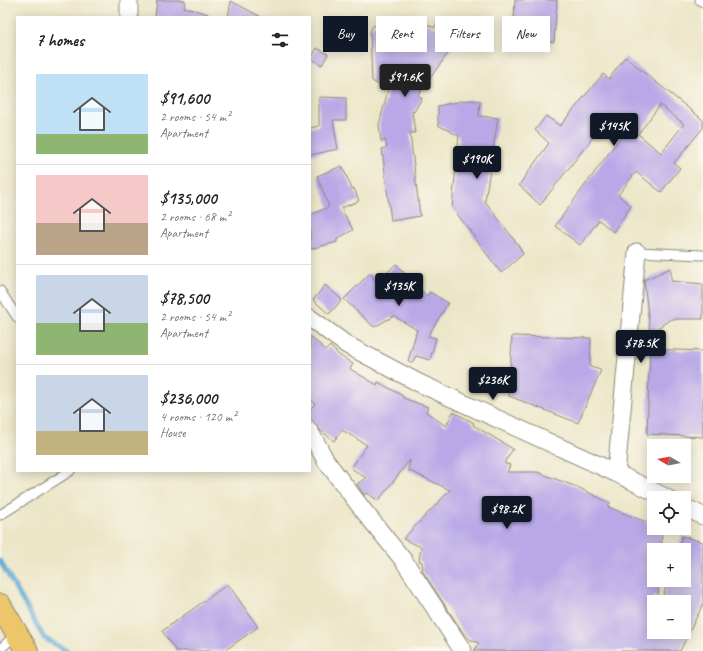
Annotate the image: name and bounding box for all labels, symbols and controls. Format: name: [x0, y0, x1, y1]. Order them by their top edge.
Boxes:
chip: Buy: [323, 16, 368, 52]
chip: Rent: [376, 16, 427, 52]
chip: Filters: [435, 16, 494, 52]
chip: New: [502, 16, 550, 52]
icon: filters: [269, 29, 291, 51]
text: 7 homes: [36, 30, 84, 51]
pin: $91.6K: [372, 64, 438, 98]
text: $91.6K: [389, 69, 421, 85]
text: $91,600: [160, 88, 209, 109]
icon: home: [68, 90, 116, 138]
text: 2 rooms · 54 m²: [160, 109, 230, 125]
pin: $145K: [586, 113, 642, 147]
text: $145K: [599, 118, 629, 134]
text: Apartment: [160, 125, 208, 141]
pin: $190K: [449, 146, 505, 180]
text: $190K: [462, 151, 492, 167]
text: $135,000: [160, 188, 217, 209]
icon: home: [68, 191, 116, 239]
text: 2 rooms · 68 m²: [160, 209, 230, 225]
text: Apartment: [160, 225, 208, 241]
pin: $135K: [371, 273, 427, 307]
text: $135K: [384, 278, 414, 294]
text: $78,500: [160, 288, 209, 309]
icon: home: [68, 291, 116, 339]
text: 2 rooms · 54 m²: [160, 309, 230, 325]
text: Apartment: [160, 325, 208, 341]
pin: $78.5K: [608, 330, 674, 364]
text: $78.5K: [625, 335, 657, 351]
pin: $236K: [465, 367, 521, 401]
text: $236K: [478, 372, 508, 388]
text: $236,000: [160, 388, 217, 409]
icon: home: [68, 391, 116, 439]
text: 4 rooms · 120 m²: [160, 409, 236, 425]
text: House: [160, 425, 185, 441]
north arrow: [647, 439, 691, 483]
map controls: [647, 439, 691, 639]
button: locate: [647, 491, 691, 535]
pin: $98.2K: [474, 496, 540, 530]
text: $98.2K: [491, 501, 523, 517]
button: +: [647, 543, 691, 587]
button: −: [647, 595, 691, 639]

